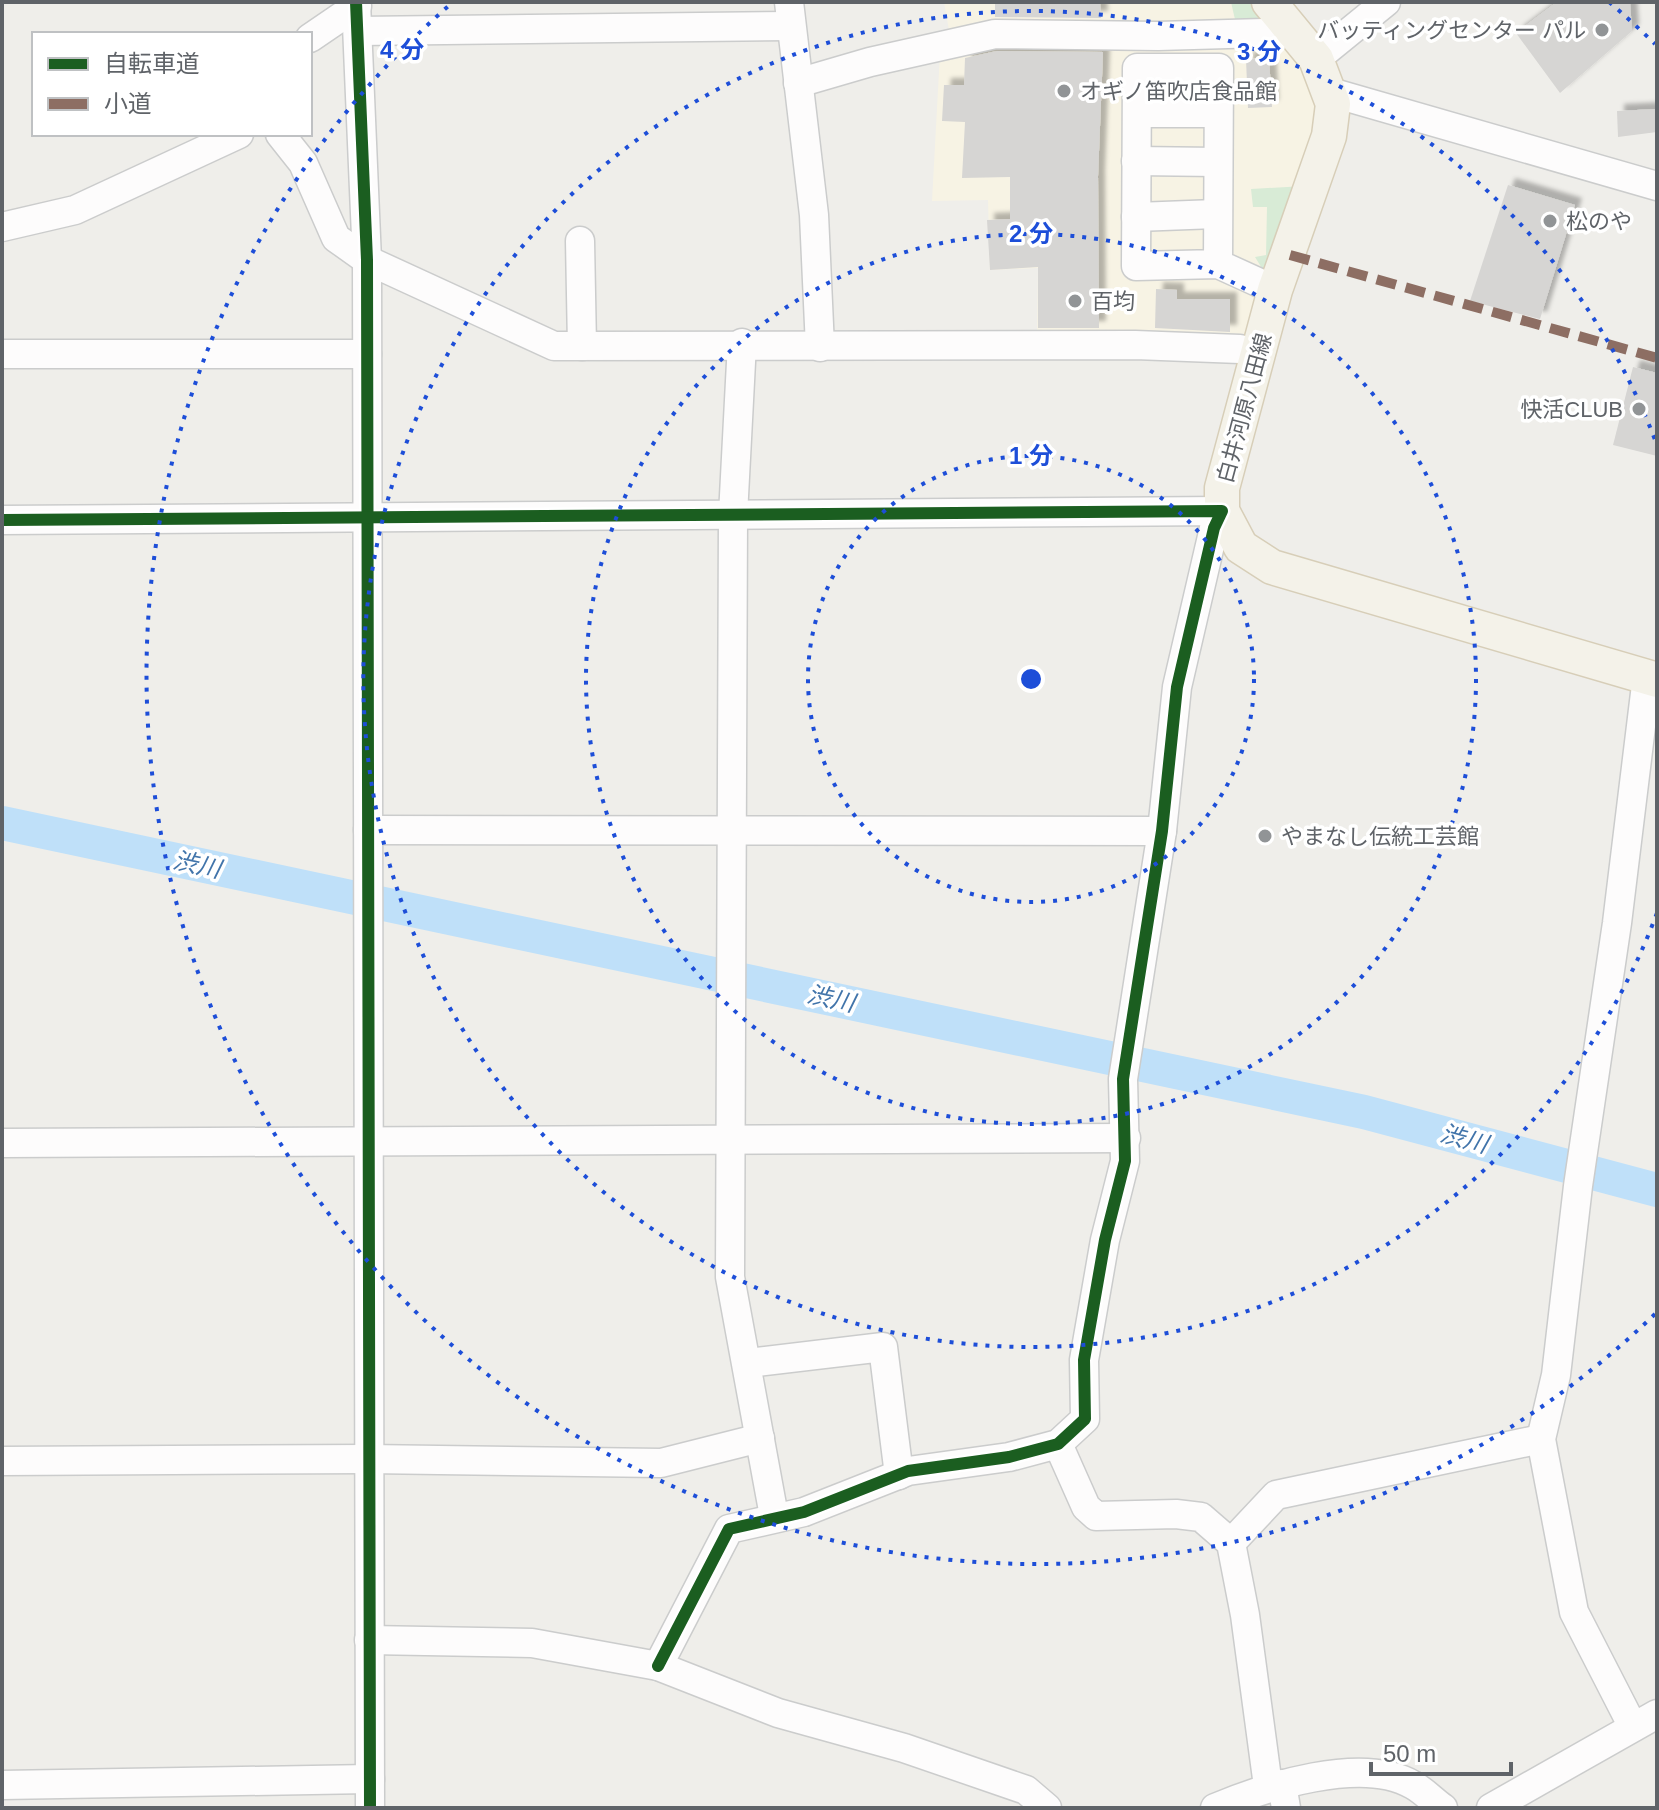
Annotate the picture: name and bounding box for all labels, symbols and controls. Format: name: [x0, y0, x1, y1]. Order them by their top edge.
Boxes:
place label: バッティングセンター パル: [1317, 18, 1586, 43]
marker: バッティングセンター パル: [1593, 21, 1611, 39]
legend: [32, 32, 312, 136]
text: 4 分: [380, 36, 424, 63]
text: 3 分: [1237, 38, 1281, 65]
text: 自転車道: [104, 50, 200, 77]
place label: オギノ笛吹店食品館: [1080, 79, 1277, 104]
marker: オギノ笛吹店食品館: [1055, 82, 1073, 100]
text: 小道: [104, 90, 152, 117]
place label: 松のや: [1566, 209, 1632, 234]
marker: 松のや: [1541, 212, 1559, 230]
text: 2 分: [1009, 220, 1053, 247]
place label: 百均: [1091, 289, 1135, 314]
marker: 百均: [1066, 292, 1084, 310]
street label: 白井河原八田線: [1212, 331, 1276, 486]
place label: 快活CLUB: [1520, 397, 1623, 422]
marker: 快活CLUB: [1630, 400, 1648, 418]
text: 1 分: [1009, 442, 1053, 469]
centre of rings: [1017, 665, 1045, 693]
place label: やまなし伝統工芸館: [1281, 824, 1479, 849]
marker: やまなし伝統工芸館: [1256, 827, 1274, 845]
water label: 渋川: [171, 846, 226, 883]
water label: 渋川: [805, 980, 860, 1017]
water label: 渋川: [1437, 1119, 1494, 1159]
scale bar: [1371, 1726, 1511, 1776]
text: 50 m: [1383, 1740, 1436, 1767]

